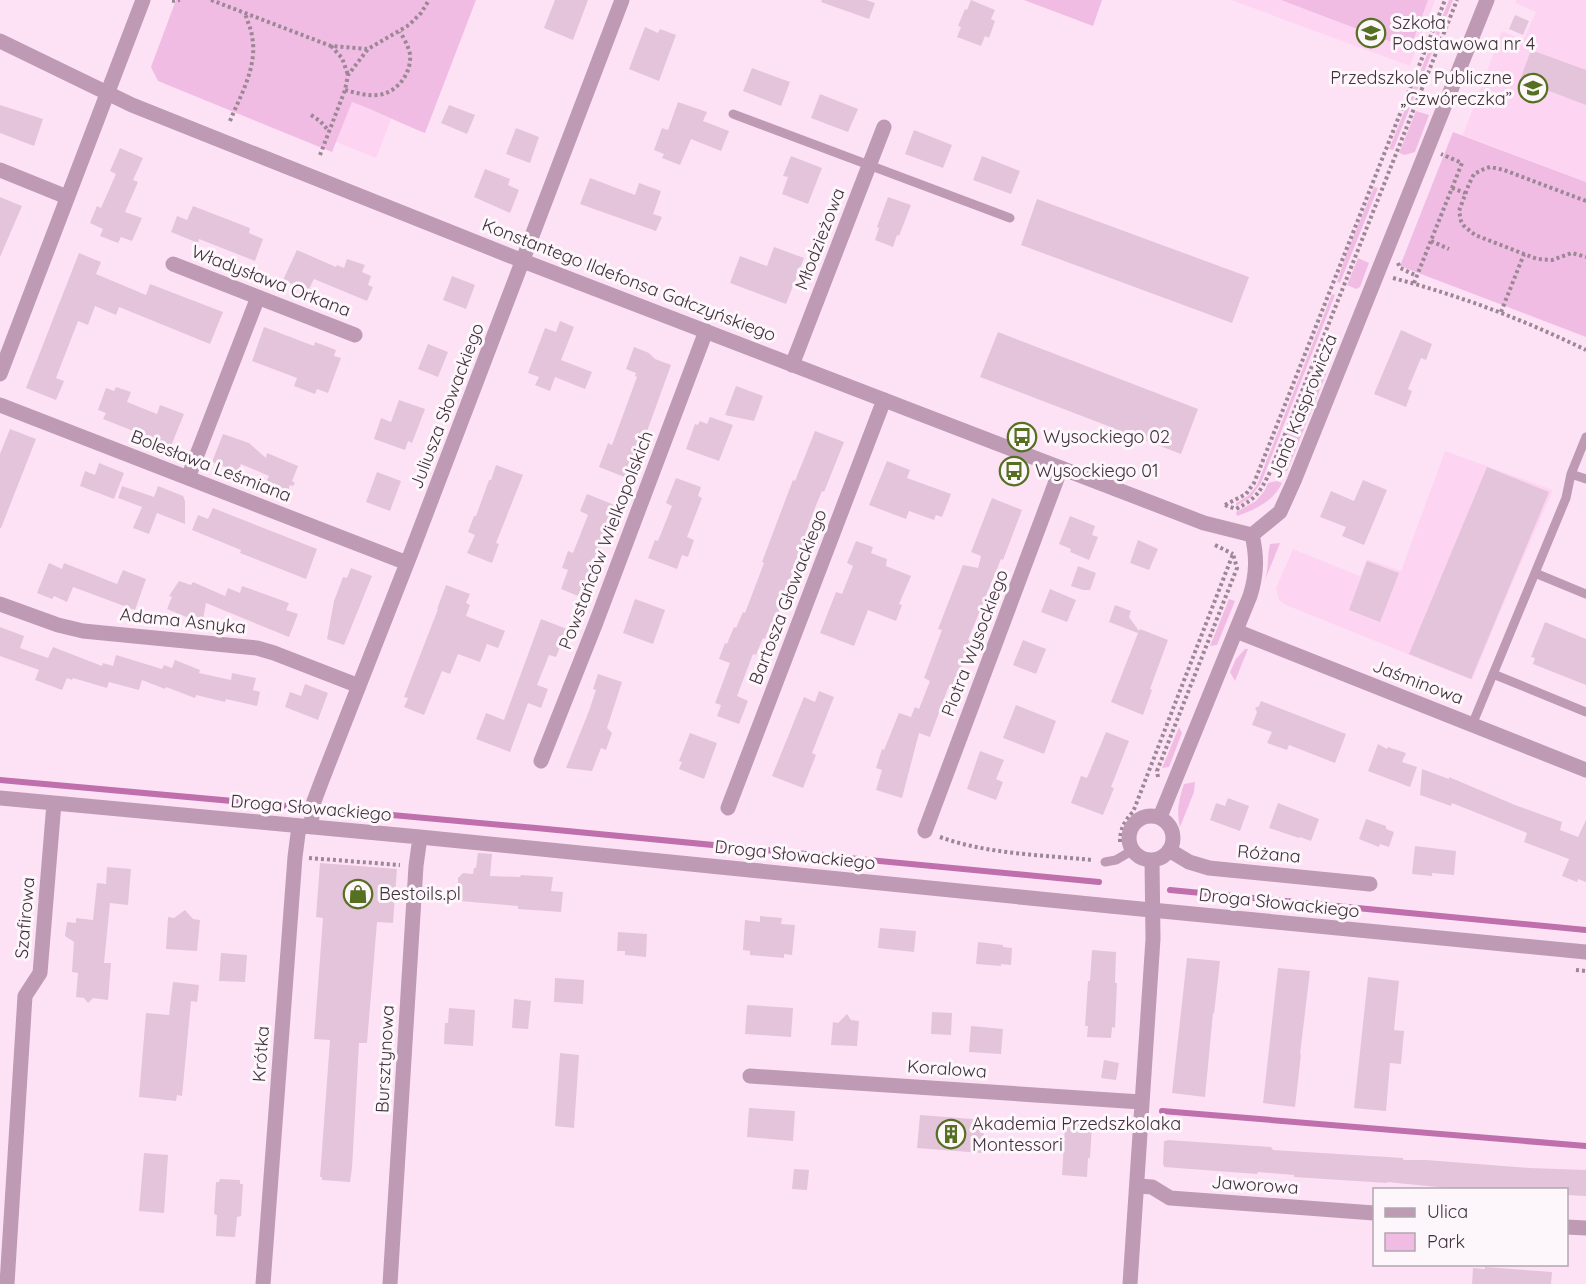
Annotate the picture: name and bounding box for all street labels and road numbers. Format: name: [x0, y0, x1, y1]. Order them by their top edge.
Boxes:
street label: Młodzieżowa: [790, 185, 850, 293]
street label: Konstantego Ildefonsa Gałczyńskiego: [479, 213, 779, 346]
street label: Władysława Orkana: [188, 240, 354, 322]
street label: Juliusza Słowackiego: [404, 320, 489, 492]
street label: Jana Kasprowicza: [1263, 330, 1342, 481]
street label: Bolesława Leśmiana: [128, 424, 295, 507]
street label: Powstańców Wielkopolskich: [553, 427, 658, 652]
street label: Bartosza Głowackiego: [743, 506, 832, 688]
street label: Piotra Wysockiego: [936, 566, 1013, 720]
street label: Adama Asnyka: [119, 602, 247, 639]
street label: Jaśminowa: [1369, 654, 1467, 709]
street label: Droga Słowackiego: [230, 789, 393, 826]
street label: Droga Słowackiego: [713, 835, 877, 874]
street label: Różana: [1236, 839, 1302, 868]
street label: Szafirowa: [9, 876, 40, 960]
street label: Droga Słowackiego: [1197, 883, 1361, 922]
street label: Bursztynowa: [370, 1004, 399, 1114]
street label: Krótka: [247, 1025, 274, 1083]
street label: Koralowa: [907, 1054, 988, 1083]
street label: Jaworowa: [1211, 1170, 1299, 1199]

